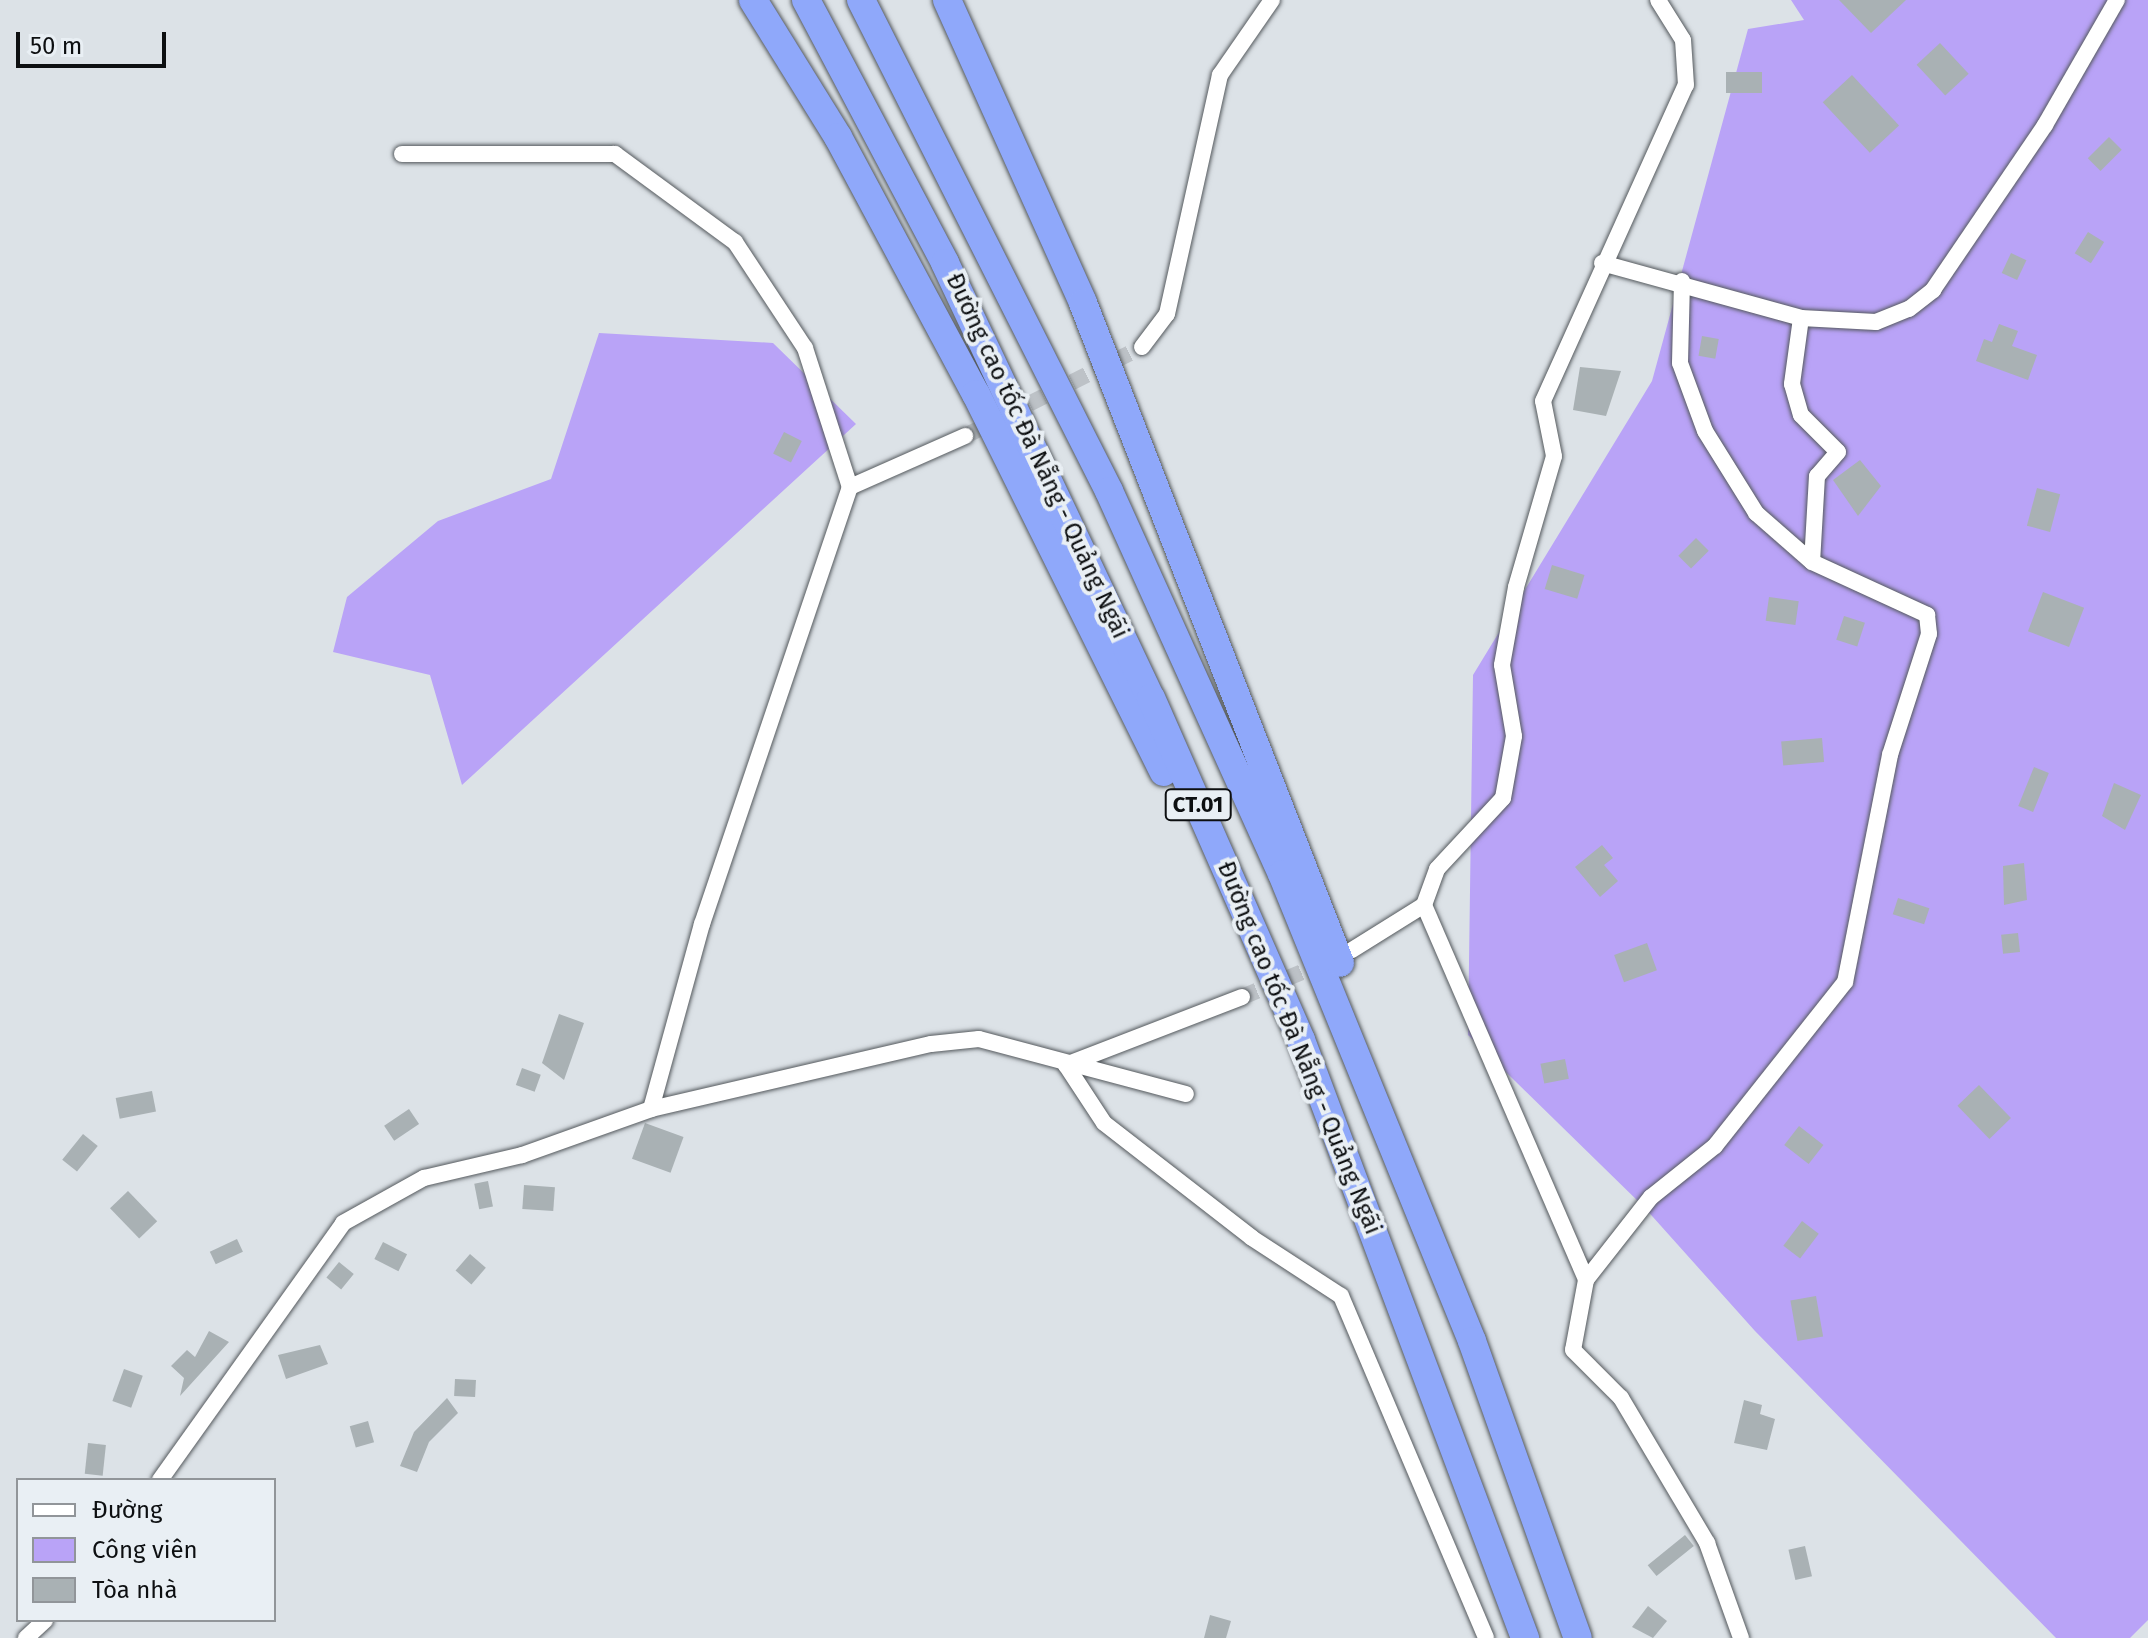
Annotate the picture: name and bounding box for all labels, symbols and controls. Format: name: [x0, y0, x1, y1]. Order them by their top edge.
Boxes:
scale bar: [20, 16, 170, 66]
text: 50 m: [30, 32, 82, 60]
street label: Đường cao tốc Đà Nẵng - Quảng Ngãi: [939, 269, 1135, 643]
road number: CT.01: [1164, 787, 1232, 823]
street label: Đường cao tốc Đà Nẵng - Quảng Ngãi: [1211, 857, 1387, 1239]
legend: [16, 1478, 276, 1622]
text: Đường: [92, 1496, 163, 1524]
text: Công viên: [92, 1536, 198, 1564]
text: Tòa nhà: [92, 1576, 177, 1604]

